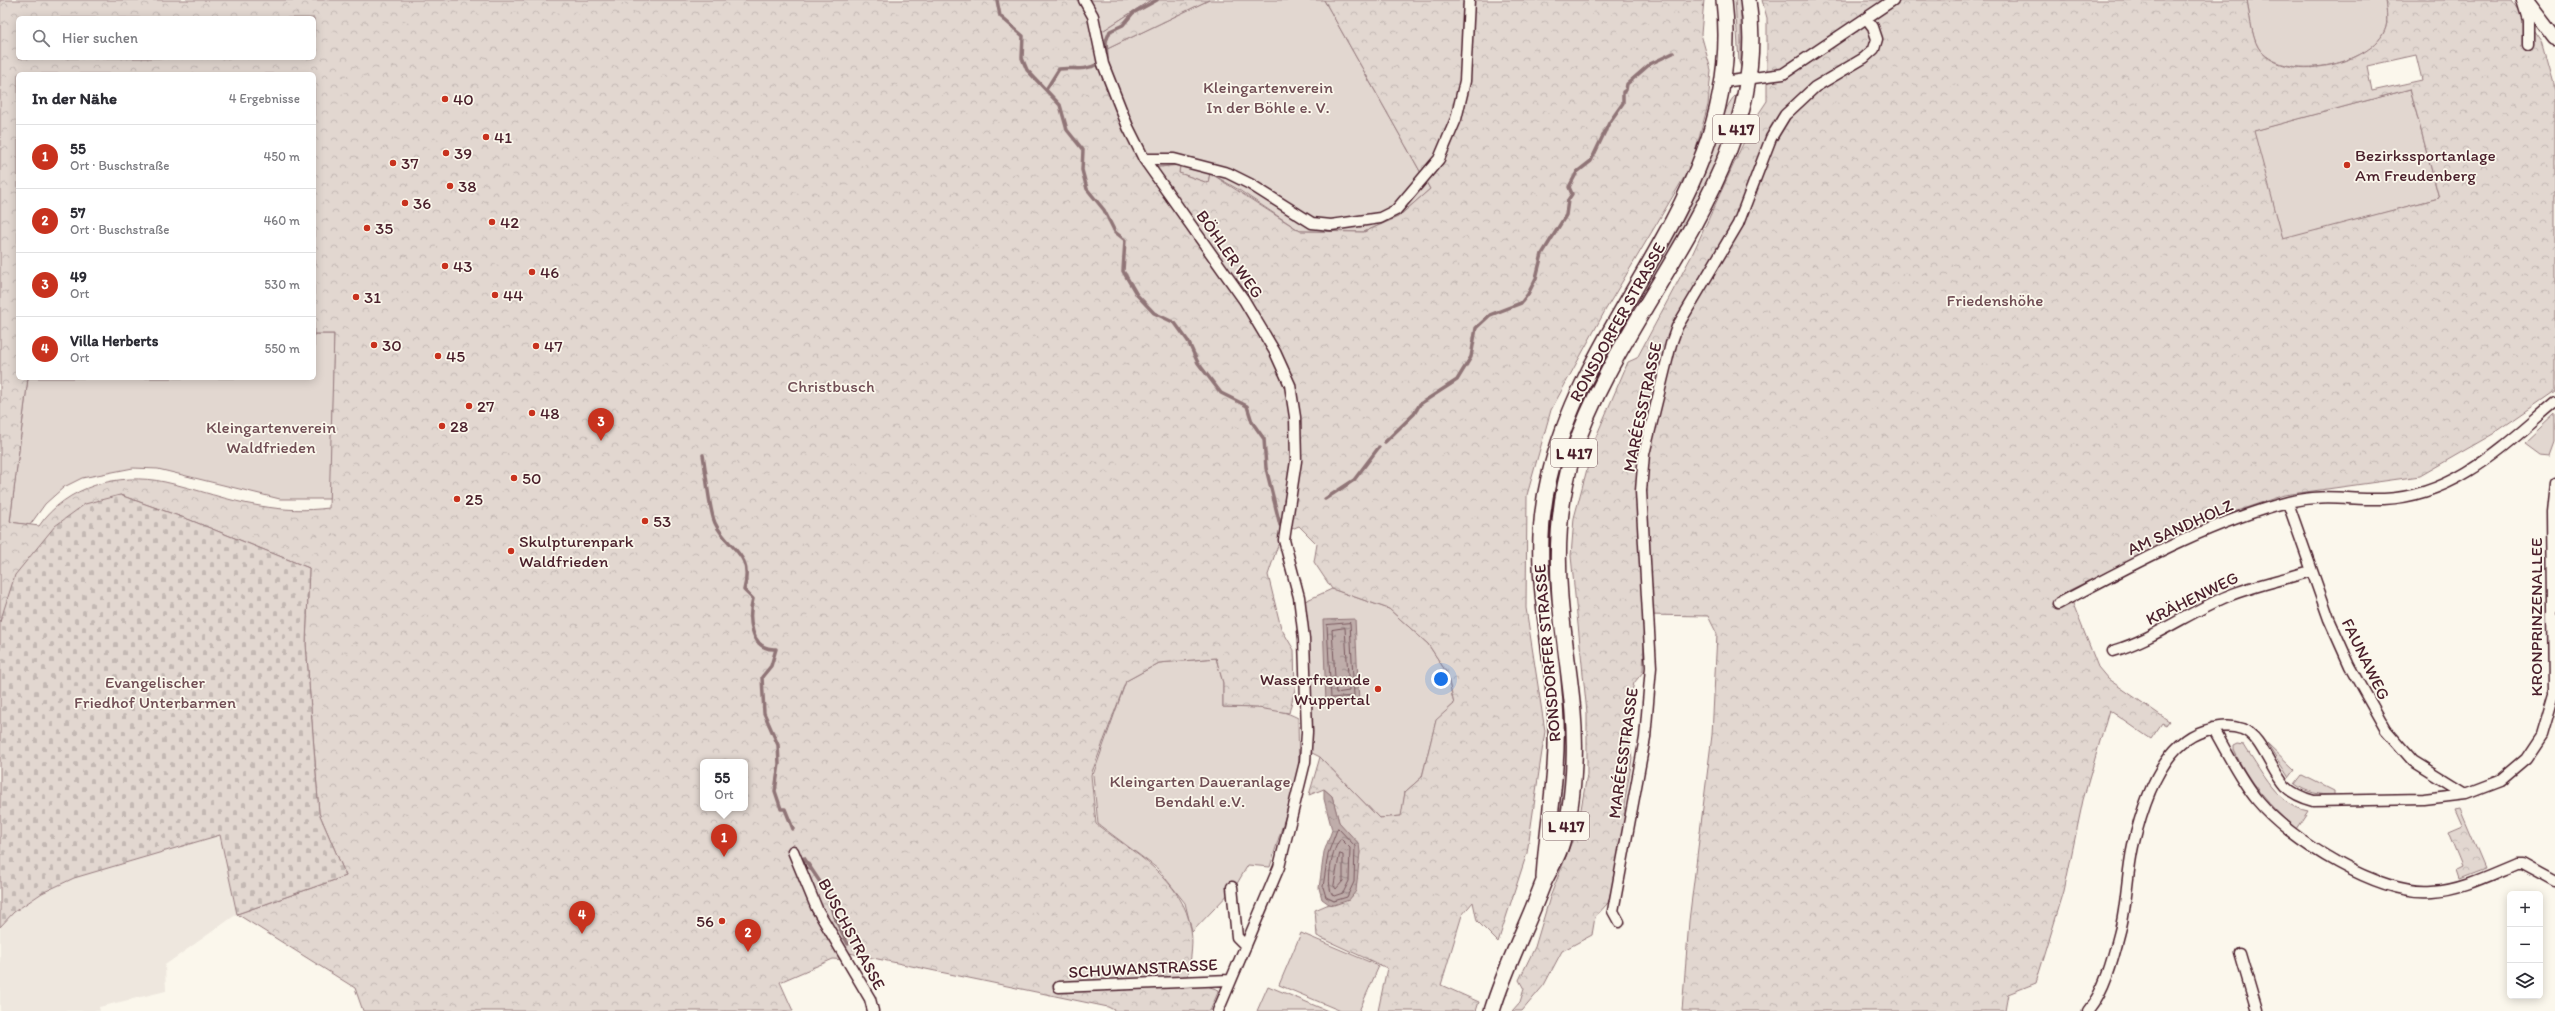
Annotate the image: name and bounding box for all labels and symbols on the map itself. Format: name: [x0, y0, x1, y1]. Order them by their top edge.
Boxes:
park label: Kleingartenverein In der Böhle e. V.: [1203, 77, 1333, 117]
place label: 40: [453, 89, 474, 109]
marker: 40: [440, 94, 450, 104]
road number: L 417: [1713, 115, 1759, 143]
place label: 41: [494, 127, 512, 147]
marker: 41: [481, 132, 491, 142]
place label: 39: [454, 143, 472, 163]
place label: Bezirkssportanlage Am Freudenberg: [2355, 145, 2496, 185]
marker: 39: [441, 148, 451, 158]
place label: 37: [401, 153, 419, 173]
marker: 37: [388, 158, 398, 168]
marker: Bezirkssportanlage Am Freudenberg: [2342, 160, 2352, 170]
place label: 38: [458, 176, 477, 196]
marker: 38: [445, 181, 455, 191]
place label: 36: [413, 193, 431, 213]
marker: 36: [400, 198, 410, 208]
street label: BÖHLER WEG: [1192, 206, 1268, 302]
place label: 42: [500, 212, 519, 232]
marker: 42: [487, 217, 497, 227]
place label: 35: [375, 218, 393, 238]
marker: 35: [362, 223, 372, 233]
street label: RONSDORFER STRASSE: [1565, 239, 1669, 405]
place label: 43: [453, 256, 472, 276]
marker: 43: [440, 261, 450, 271]
place label: 46: [540, 262, 559, 282]
marker: 46: [527, 267, 537, 277]
place label: 44: [503, 285, 523, 305]
place label: 31: [364, 287, 381, 307]
marker: 44: [490, 290, 500, 300]
park label: Friedenshöhe: [1947, 290, 2043, 310]
marker: 31: [351, 292, 361, 302]
place label: 30: [382, 335, 402, 355]
place label: 47: [544, 336, 563, 356]
marker: 30: [369, 340, 379, 350]
street label: MARÉESSTRASSE: [1618, 340, 1666, 474]
marker: 47: [531, 341, 541, 351]
place label: 45: [446, 346, 465, 366]
marker: 45: [433, 351, 443, 361]
park label: Christbusch: [787, 376, 875, 396]
place label: 27: [477, 396, 495, 416]
marker: 27: [464, 401, 474, 411]
place label: 48: [540, 403, 560, 423]
marker: 48: [527, 408, 537, 418]
pin: 3: [588, 408, 614, 441]
place label: 28: [450, 416, 468, 436]
park label: Kleingartenverein Waldfrieden: [206, 417, 336, 457]
marker: 28: [437, 421, 447, 431]
road number: L 417: [1551, 439, 1597, 467]
place label: 50: [522, 468, 541, 488]
marker: 50: [509, 473, 519, 483]
place label: 25: [465, 489, 483, 509]
marker: 25: [452, 494, 462, 504]
street label: AM SANDHOLZ: [2124, 495, 2236, 559]
place label: 53: [653, 511, 671, 531]
marker: 53: [640, 516, 650, 526]
place label: Skulpturenpark Waldfrieden: [519, 531, 634, 571]
street label: KRONPRINZENALLEE: [2526, 538, 2546, 696]
marker: Skulpturenpark Waldfrieden: [506, 546, 516, 556]
street label: RONSDORFER STRASSE: [1529, 563, 1565, 743]
street label: KRÄHENWEG: [2142, 567, 2242, 629]
street label: FAUNAWEG: [2338, 615, 2394, 703]
place label: Wasserfreunde Wuppertal: [1260, 669, 1370, 709]
your location: [1431, 669, 1451, 689]
park label: Evangelischer Friedhof Unterbarmen: [74, 672, 236, 712]
marker: Wasserfreunde Wuppertal: [1373, 684, 1383, 694]
street label: MARÉESSTRASSE: [1604, 686, 1642, 820]
park label: Kleingarten Daueranlage Bendahl e.V.: [1109, 771, 1291, 811]
road number: L 417: [1543, 812, 1589, 840]
pin: 1: [711, 824, 737, 857]
street label: BUSCHSTRASSE: [814, 875, 890, 993]
pin: 4: [569, 901, 595, 934]
place label: 56: [696, 911, 714, 931]
marker: 56: [717, 916, 727, 926]
pin: 2: [735, 919, 761, 952]
street label: SCHUWANSTRASSE: [1068, 954, 1218, 982]

